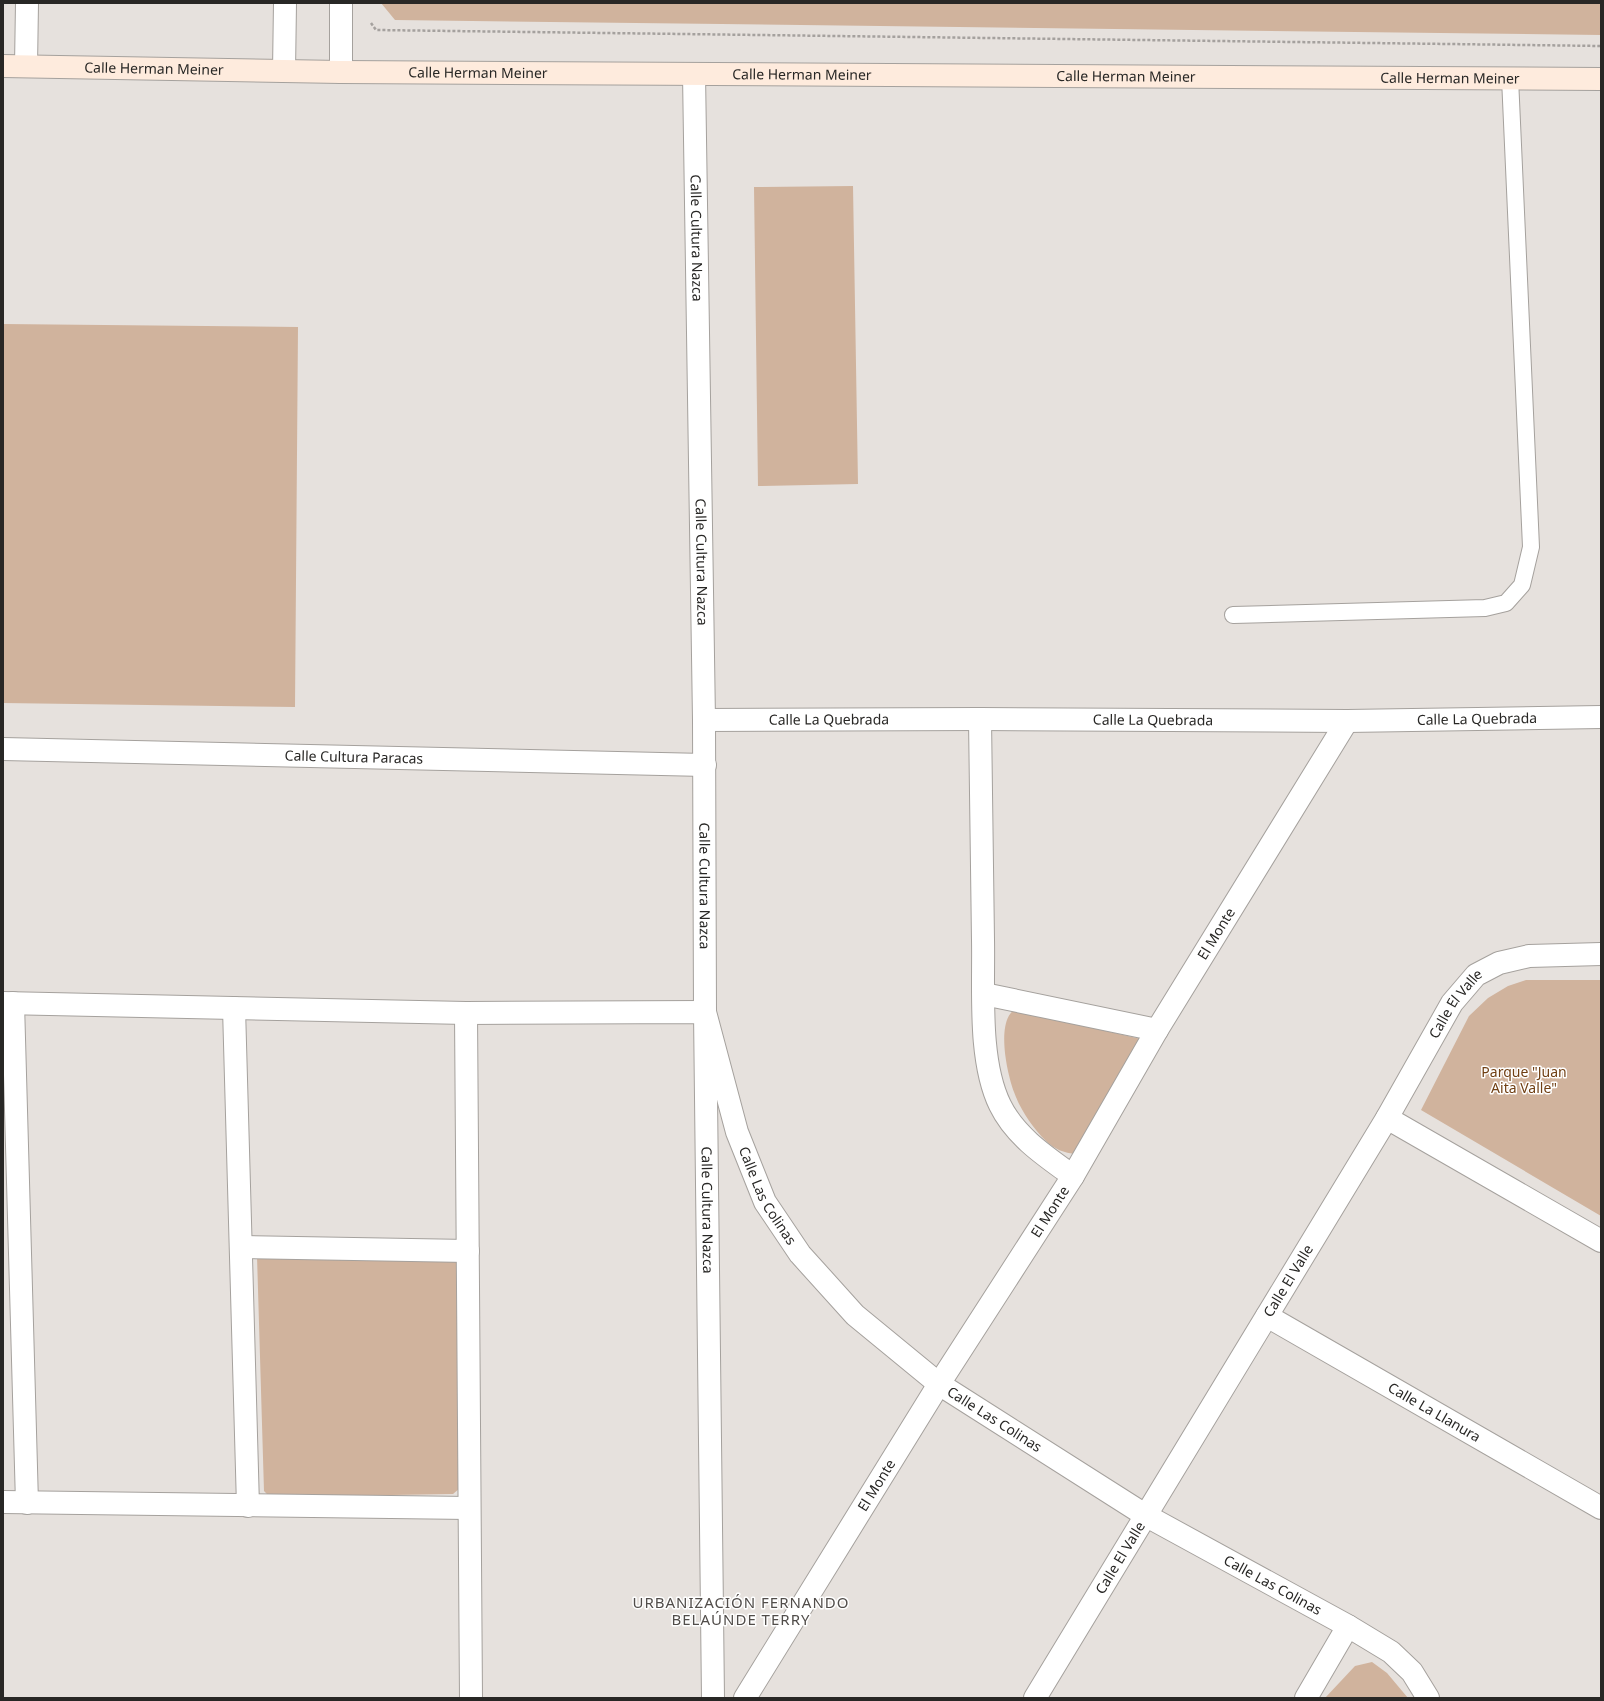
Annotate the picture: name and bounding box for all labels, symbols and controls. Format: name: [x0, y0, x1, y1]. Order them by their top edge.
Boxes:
street label: Calle Herman Meiner: [84, 57, 224, 79]
street label: Calle Herman Meiner: [408, 62, 548, 82]
street label: Calle Herman Meiner: [732, 64, 872, 84]
street label: Calle Herman Meiner: [1056, 66, 1196, 86]
street label: Calle Herman Meiner: [1380, 68, 1520, 88]
street label: Calle Cultura Nazca: [687, 174, 708, 302]
street label: Calle Cultura Nazca: [692, 498, 713, 626]
street label: Calle La Quebrada: [1417, 708, 1537, 729]
street label: Calle La Quebrada: [769, 709, 889, 729]
street label: Calle La Quebrada: [1093, 710, 1213, 729]
street label: Calle Cultura Paracas: [285, 745, 424, 768]
street label: Calle Cultura Nazca: [695, 822, 715, 949]
street label: El Monte: [1193, 904, 1239, 963]
street label: Calle El Valle: [1424, 964, 1485, 1042]
park label: Parque "Juan Aita Valle": [1481, 1062, 1567, 1097]
street label: Calle Las Colinas: [735, 1143, 801, 1249]
street label: Calle Cultura Nazca: [698, 1146, 718, 1274]
street label: El Monte: [1026, 1182, 1073, 1241]
street label: Calle El Valle: [1258, 1241, 1317, 1320]
street label: Calle La Llanura: [1385, 1378, 1484, 1446]
street label: Calle Las Colinas: [944, 1382, 1046, 1456]
street label: El Monte: [853, 1455, 899, 1515]
street label: Calle El Valle: [1090, 1518, 1149, 1597]
street label: Calle Las Colinas: [1221, 1550, 1326, 1619]
district label: URBANIZACIÓN FERNANDO BELAÚNDE TERRY: [632, 1592, 850, 1629]

